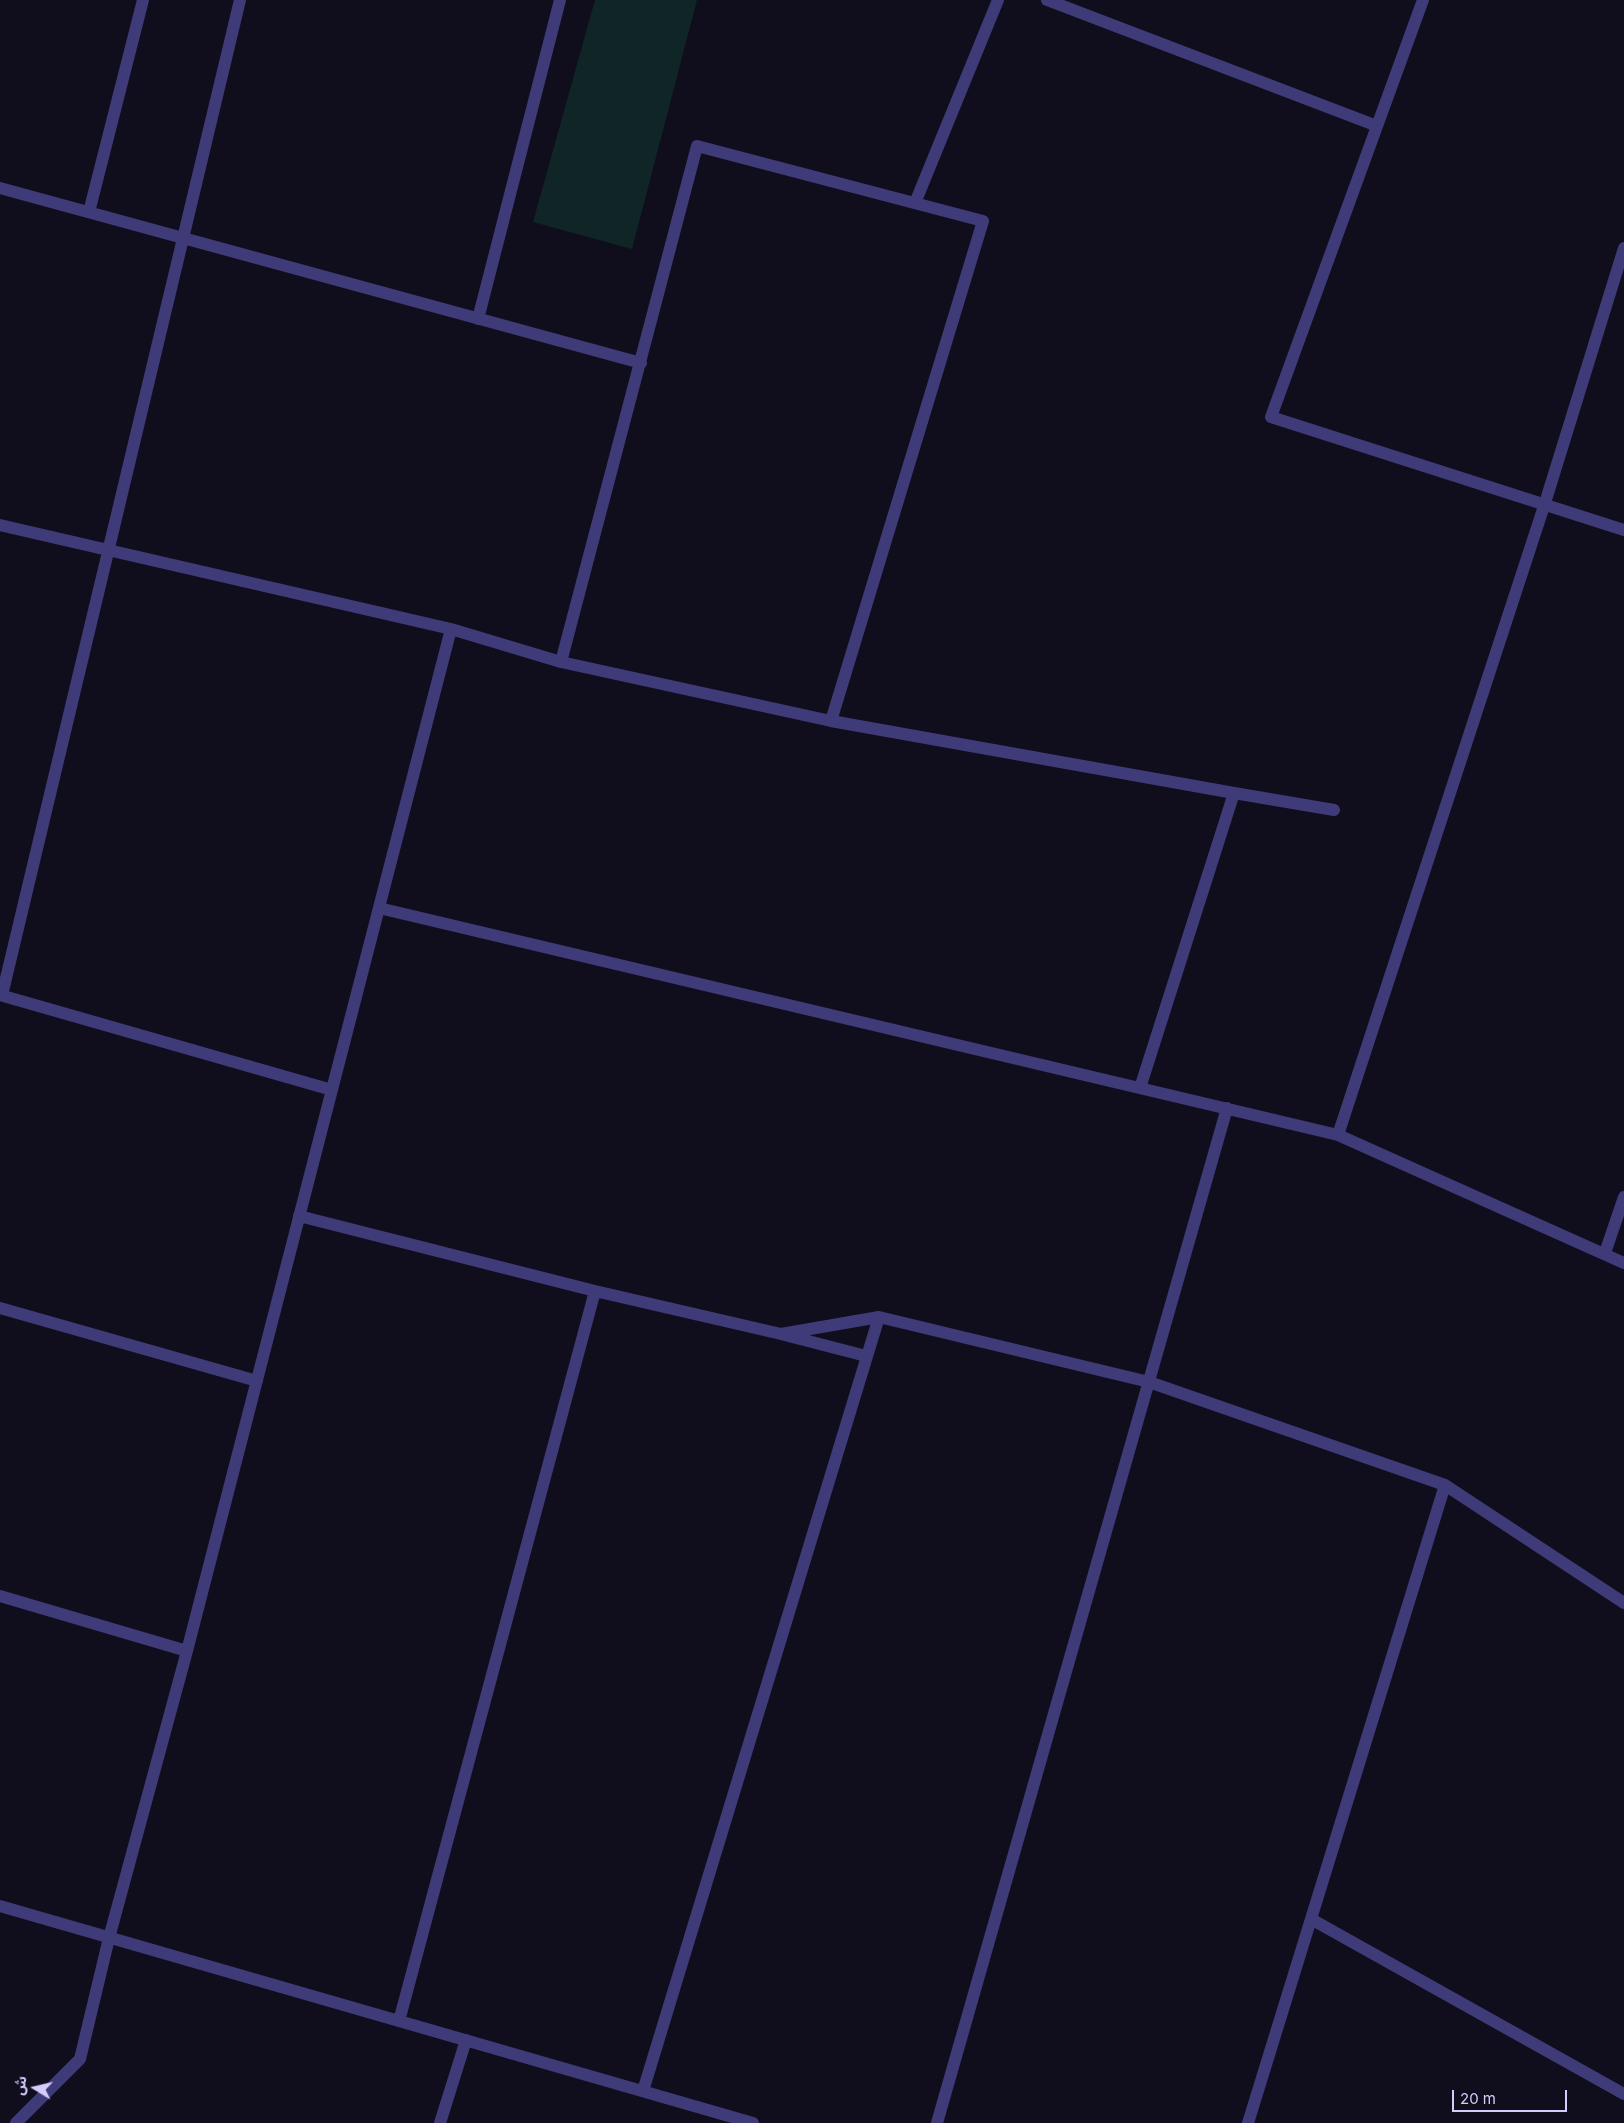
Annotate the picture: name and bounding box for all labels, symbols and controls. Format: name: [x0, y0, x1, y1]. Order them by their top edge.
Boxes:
north arrow: [10, 2063, 60, 2113]
text: ش: [10, 2075, 30, 2096]
scale bar: [1454, 2080, 1569, 2112]
text: 20 m: [1460, 2089, 1496, 2108]

